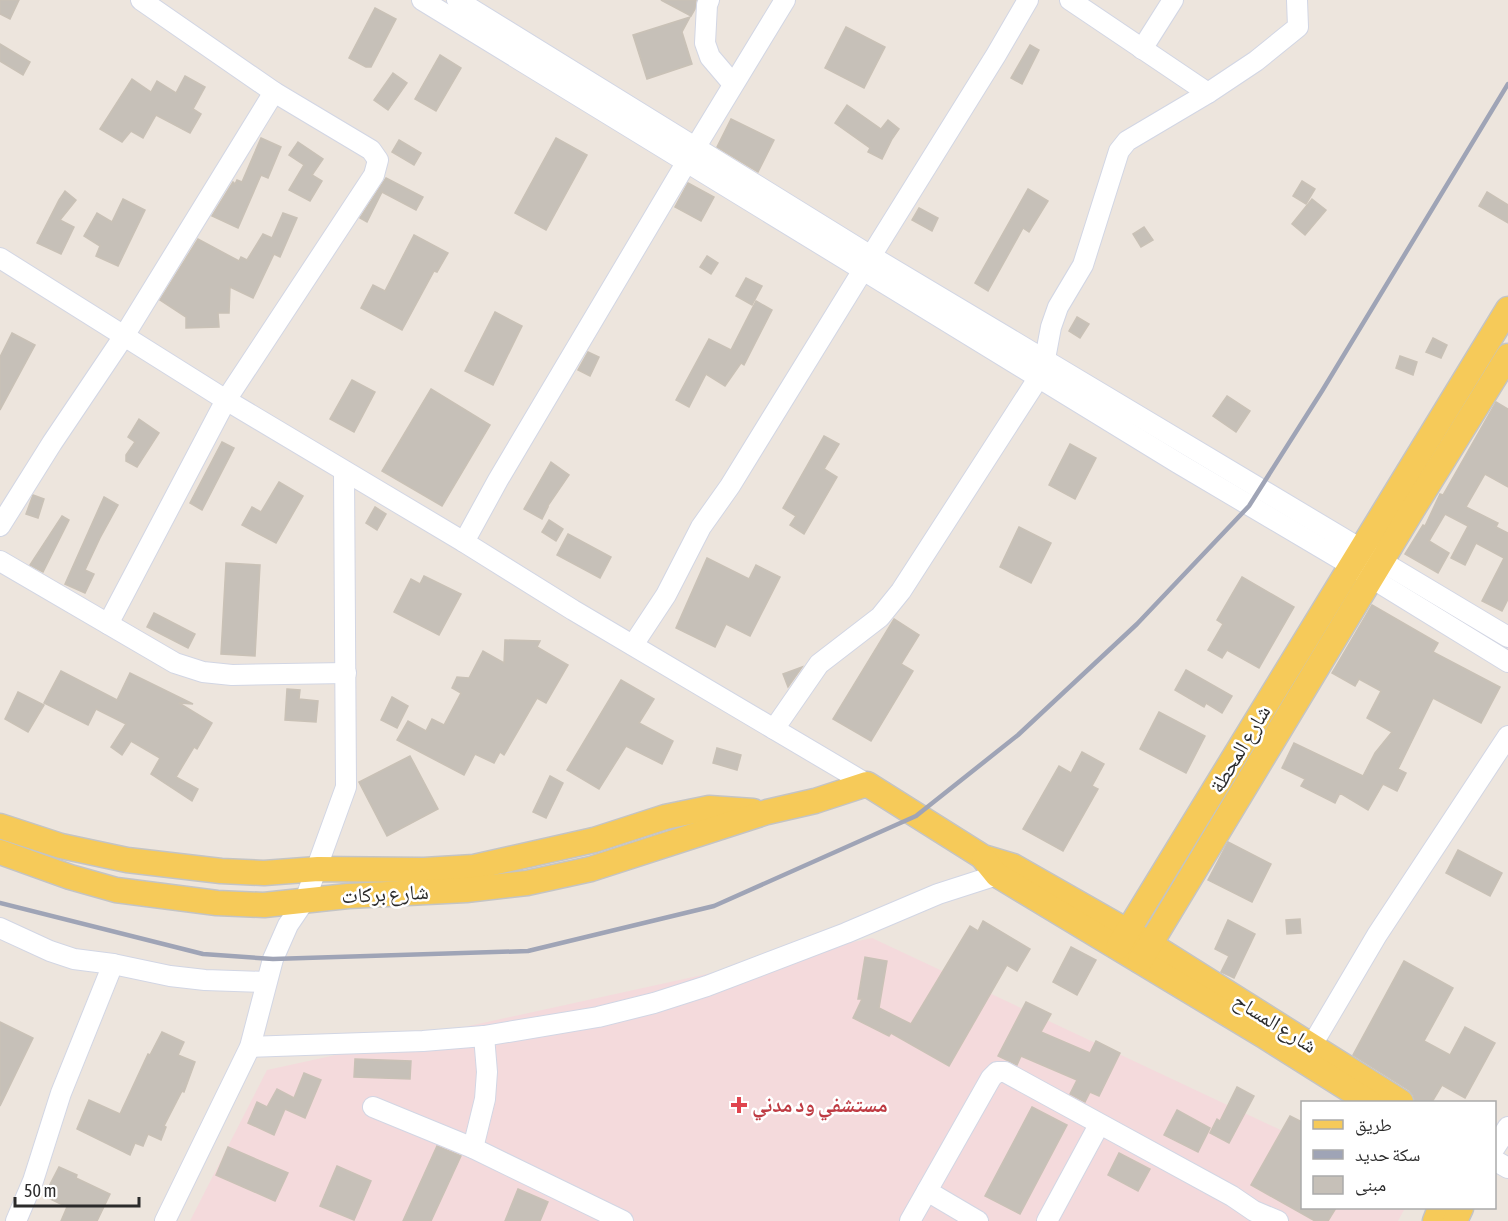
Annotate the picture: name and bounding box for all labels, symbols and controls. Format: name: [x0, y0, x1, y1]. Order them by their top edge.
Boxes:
street label: شارع المحطة: [1204, 700, 1276, 798]
street label: شارع بركات: [341, 879, 429, 909]
street label: شارع المساح: [1228, 987, 1322, 1059]
place label: مستشفي ود مدني: [752, 1092, 888, 1121]
marker: مستشفي ود مدني: [730, 1096, 748, 1114]
legend: [1301, 1101, 1496, 1209]
text: طريق: [1355, 1114, 1392, 1136]
text: سكة حديد: [1355, 1144, 1420, 1165]
scale bar: [15, 1170, 140, 1208]
text: مبنى: [1355, 1174, 1386, 1196]
text: 50 m: [24, 1180, 56, 1201]

